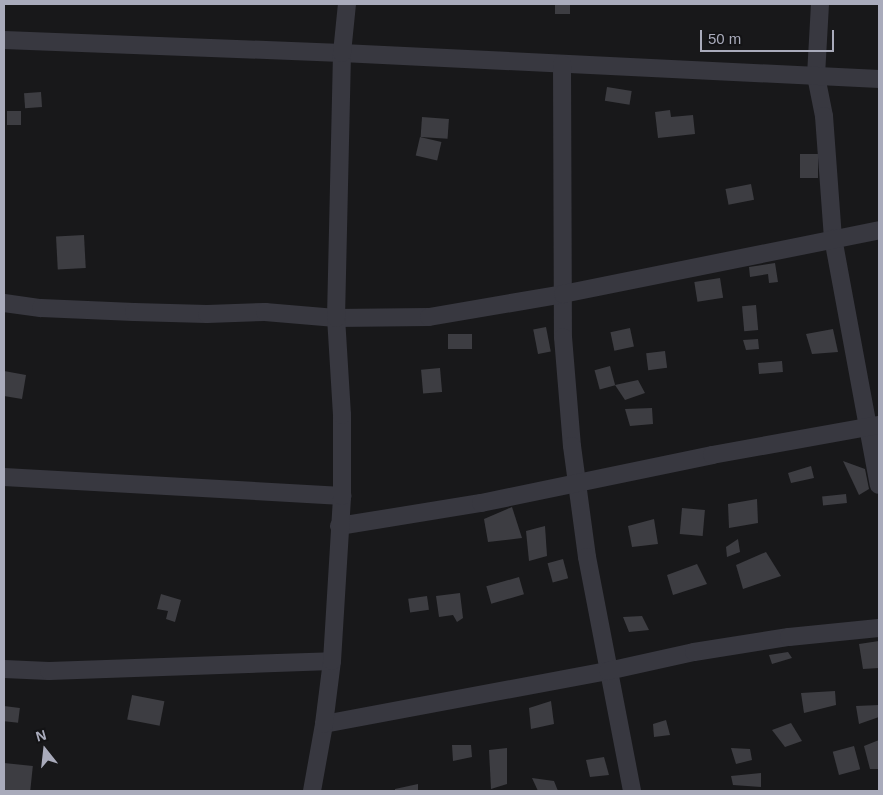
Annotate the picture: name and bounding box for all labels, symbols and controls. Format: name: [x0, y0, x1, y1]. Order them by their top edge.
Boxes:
scale bar: [703, 20, 837, 52]
text: 50 m: [708, 30, 741, 47]
north arrow: [20, 725, 70, 775]
text: N: [34, 726, 48, 745]

